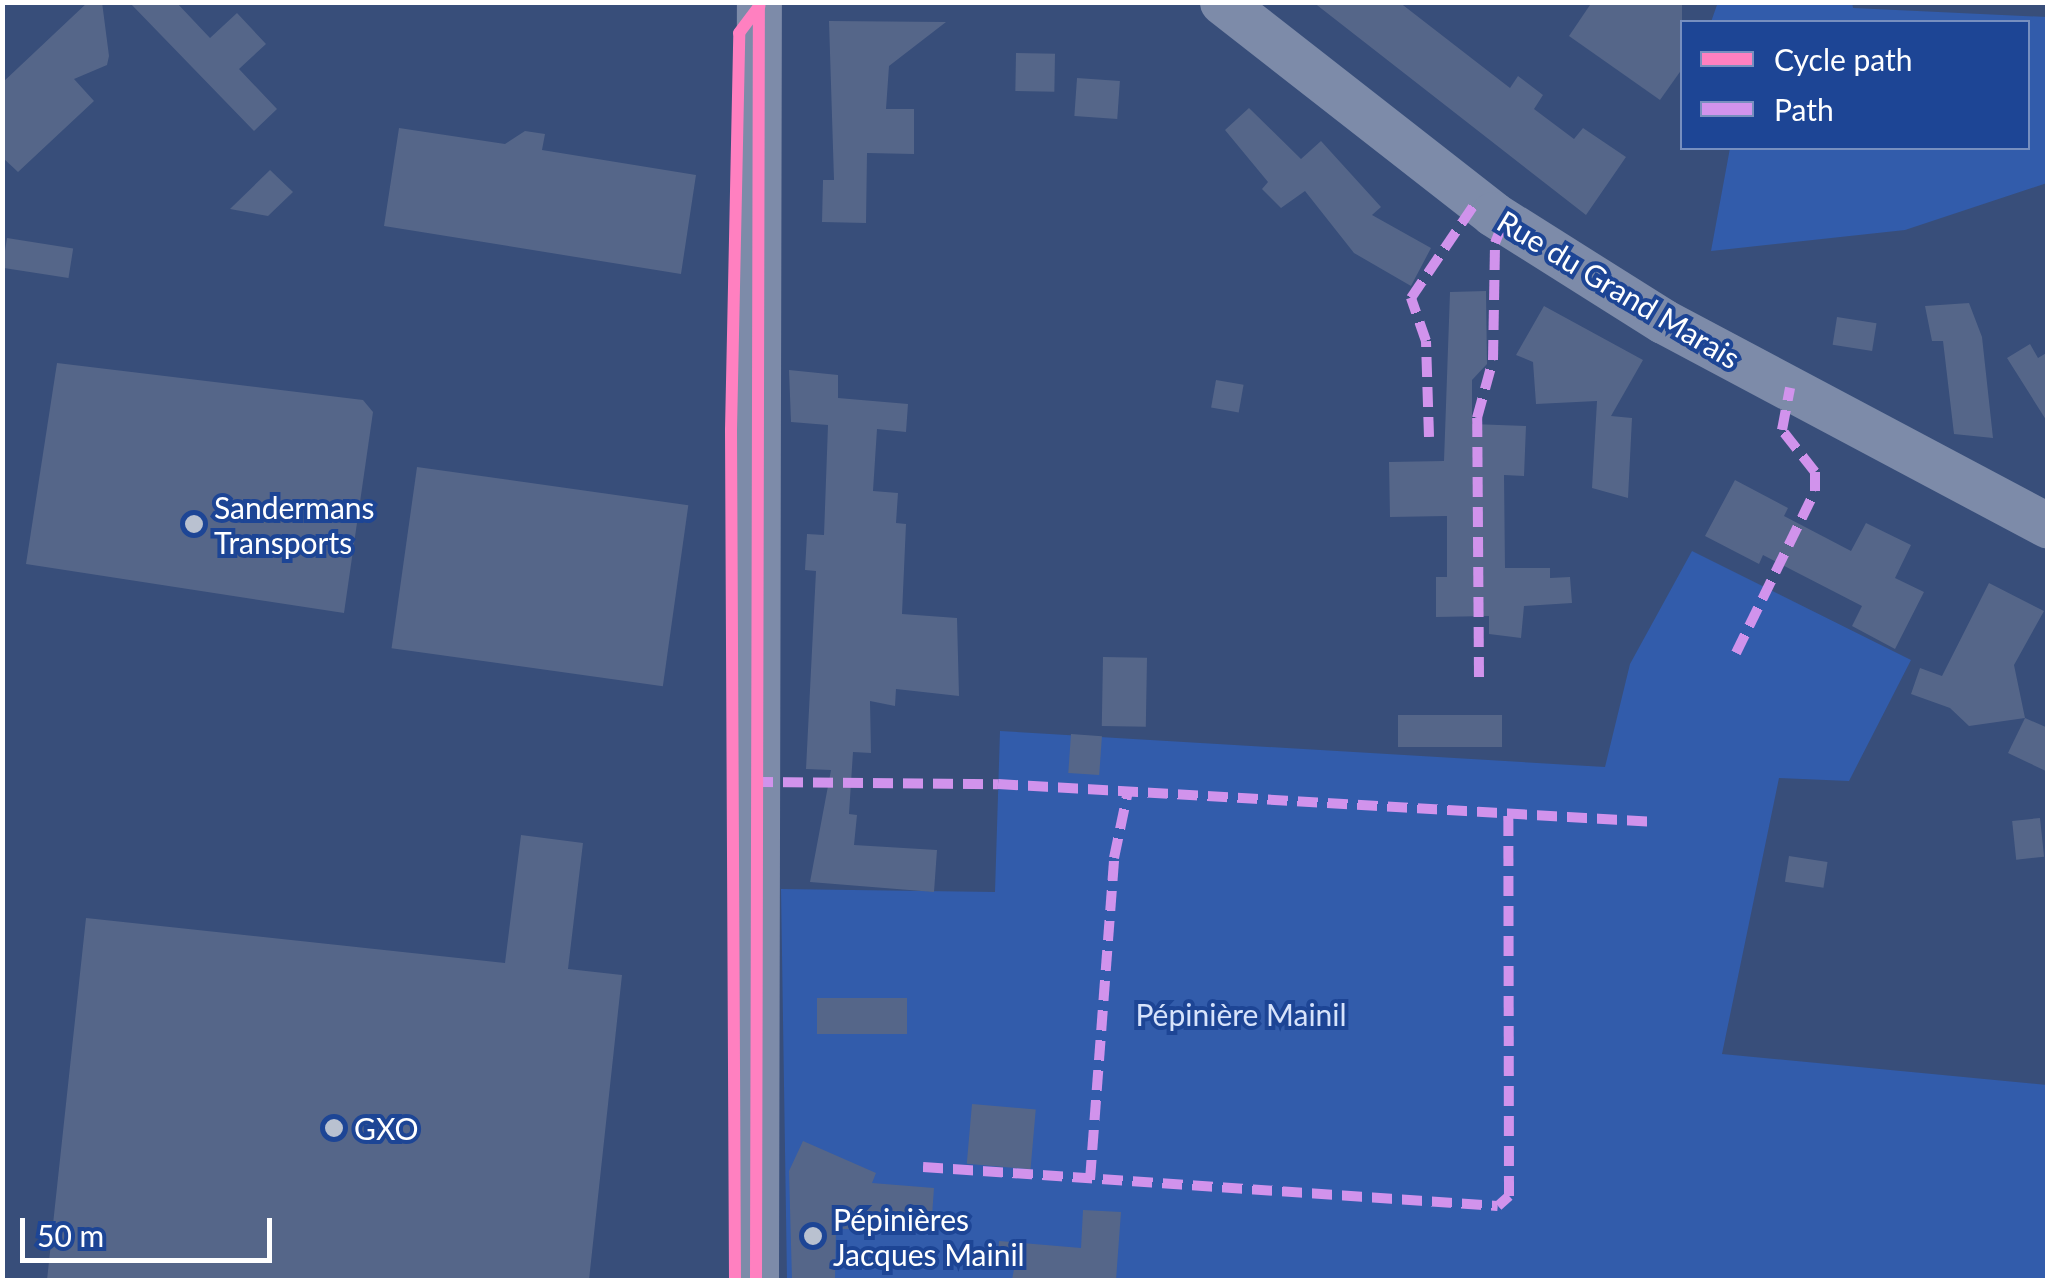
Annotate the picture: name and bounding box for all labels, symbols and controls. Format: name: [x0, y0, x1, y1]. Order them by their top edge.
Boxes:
legend: [1680, 20, 2030, 150]
text: Cycle path: [1774, 41, 1913, 77]
text: Path: [1774, 91, 1834, 127]
street label: Rue du Grand Marais: [1491, 202, 1747, 376]
place label: Sandermans Transports: [214, 489, 375, 560]
marker: Sandermans Transports: [183, 513, 205, 535]
park label: Pépinière Mainil: [1135, 996, 1347, 1032]
place label: GXO: [354, 1110, 419, 1146]
marker: GXO: [323, 1117, 345, 1139]
scale bar: [25, 1198, 278, 1260]
place label: Pépinières Jacques Mainil: [833, 1201, 1025, 1272]
text: 50 m: [37, 1217, 104, 1253]
marker: Pépinières Jacques Mainil: [802, 1225, 824, 1247]

